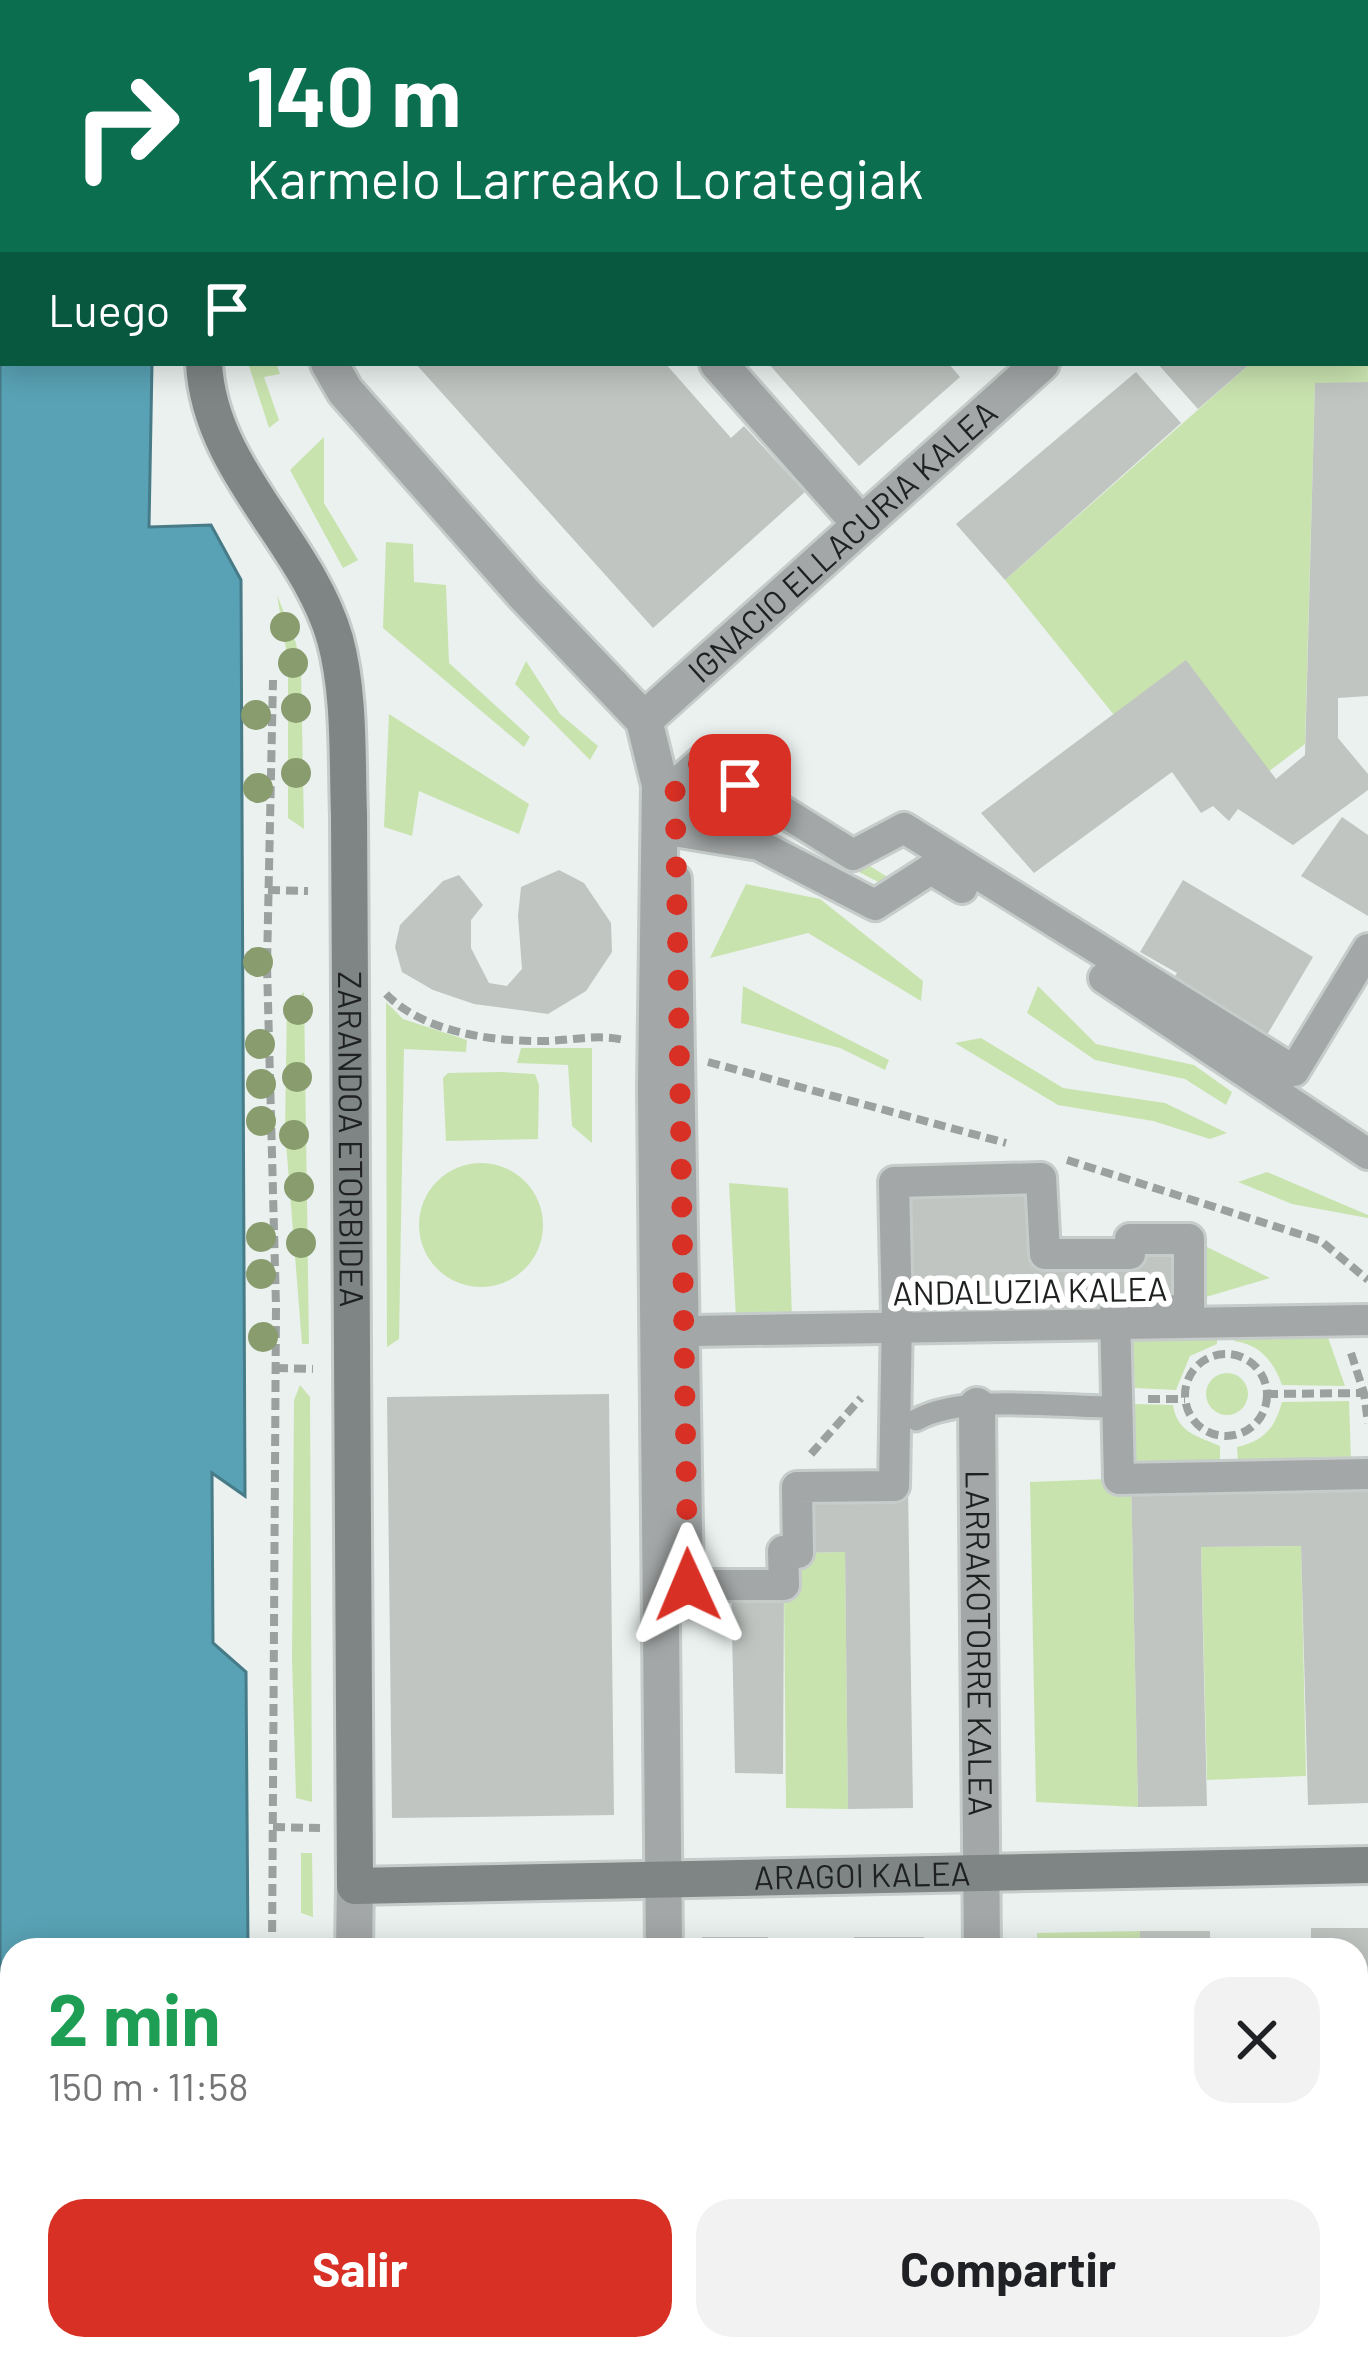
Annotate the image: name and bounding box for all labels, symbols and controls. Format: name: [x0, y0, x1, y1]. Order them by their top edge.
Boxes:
text: 140 m: [246, 43, 461, 144]
icon: right: [48, 48, 204, 204]
text: Karmelo Larreako Lorategiak: [246, 145, 924, 210]
icon: arrive: [194, 276, 260, 342]
text: Luego: [48, 282, 170, 336]
street label: IGNACIO ELLACURIA KALEA: [679, 392, 1005, 690]
pin: [689, 734, 791, 836]
icon: arrive: [707, 752, 773, 818]
street label: ZARANDOA ETORBIDEA: [331, 971, 373, 1308]
street label: ANDALUZIA KALEA: [892, 1268, 1168, 1312]
street label: LARRAKOTORRE KALEA: [959, 1470, 1002, 1816]
position arrow: [625, 1522, 751, 1648]
street label: ARAGOI KALEA: [753, 1852, 971, 1897]
text: 2 min: [48, 1974, 221, 2060]
button: close: [1194, 1977, 1320, 2103]
text: 150 m · 11:58: [48, 2062, 249, 2109]
button: Salir: [48, 2199, 672, 2337]
button: Compartir: [696, 2199, 1320, 2337]

